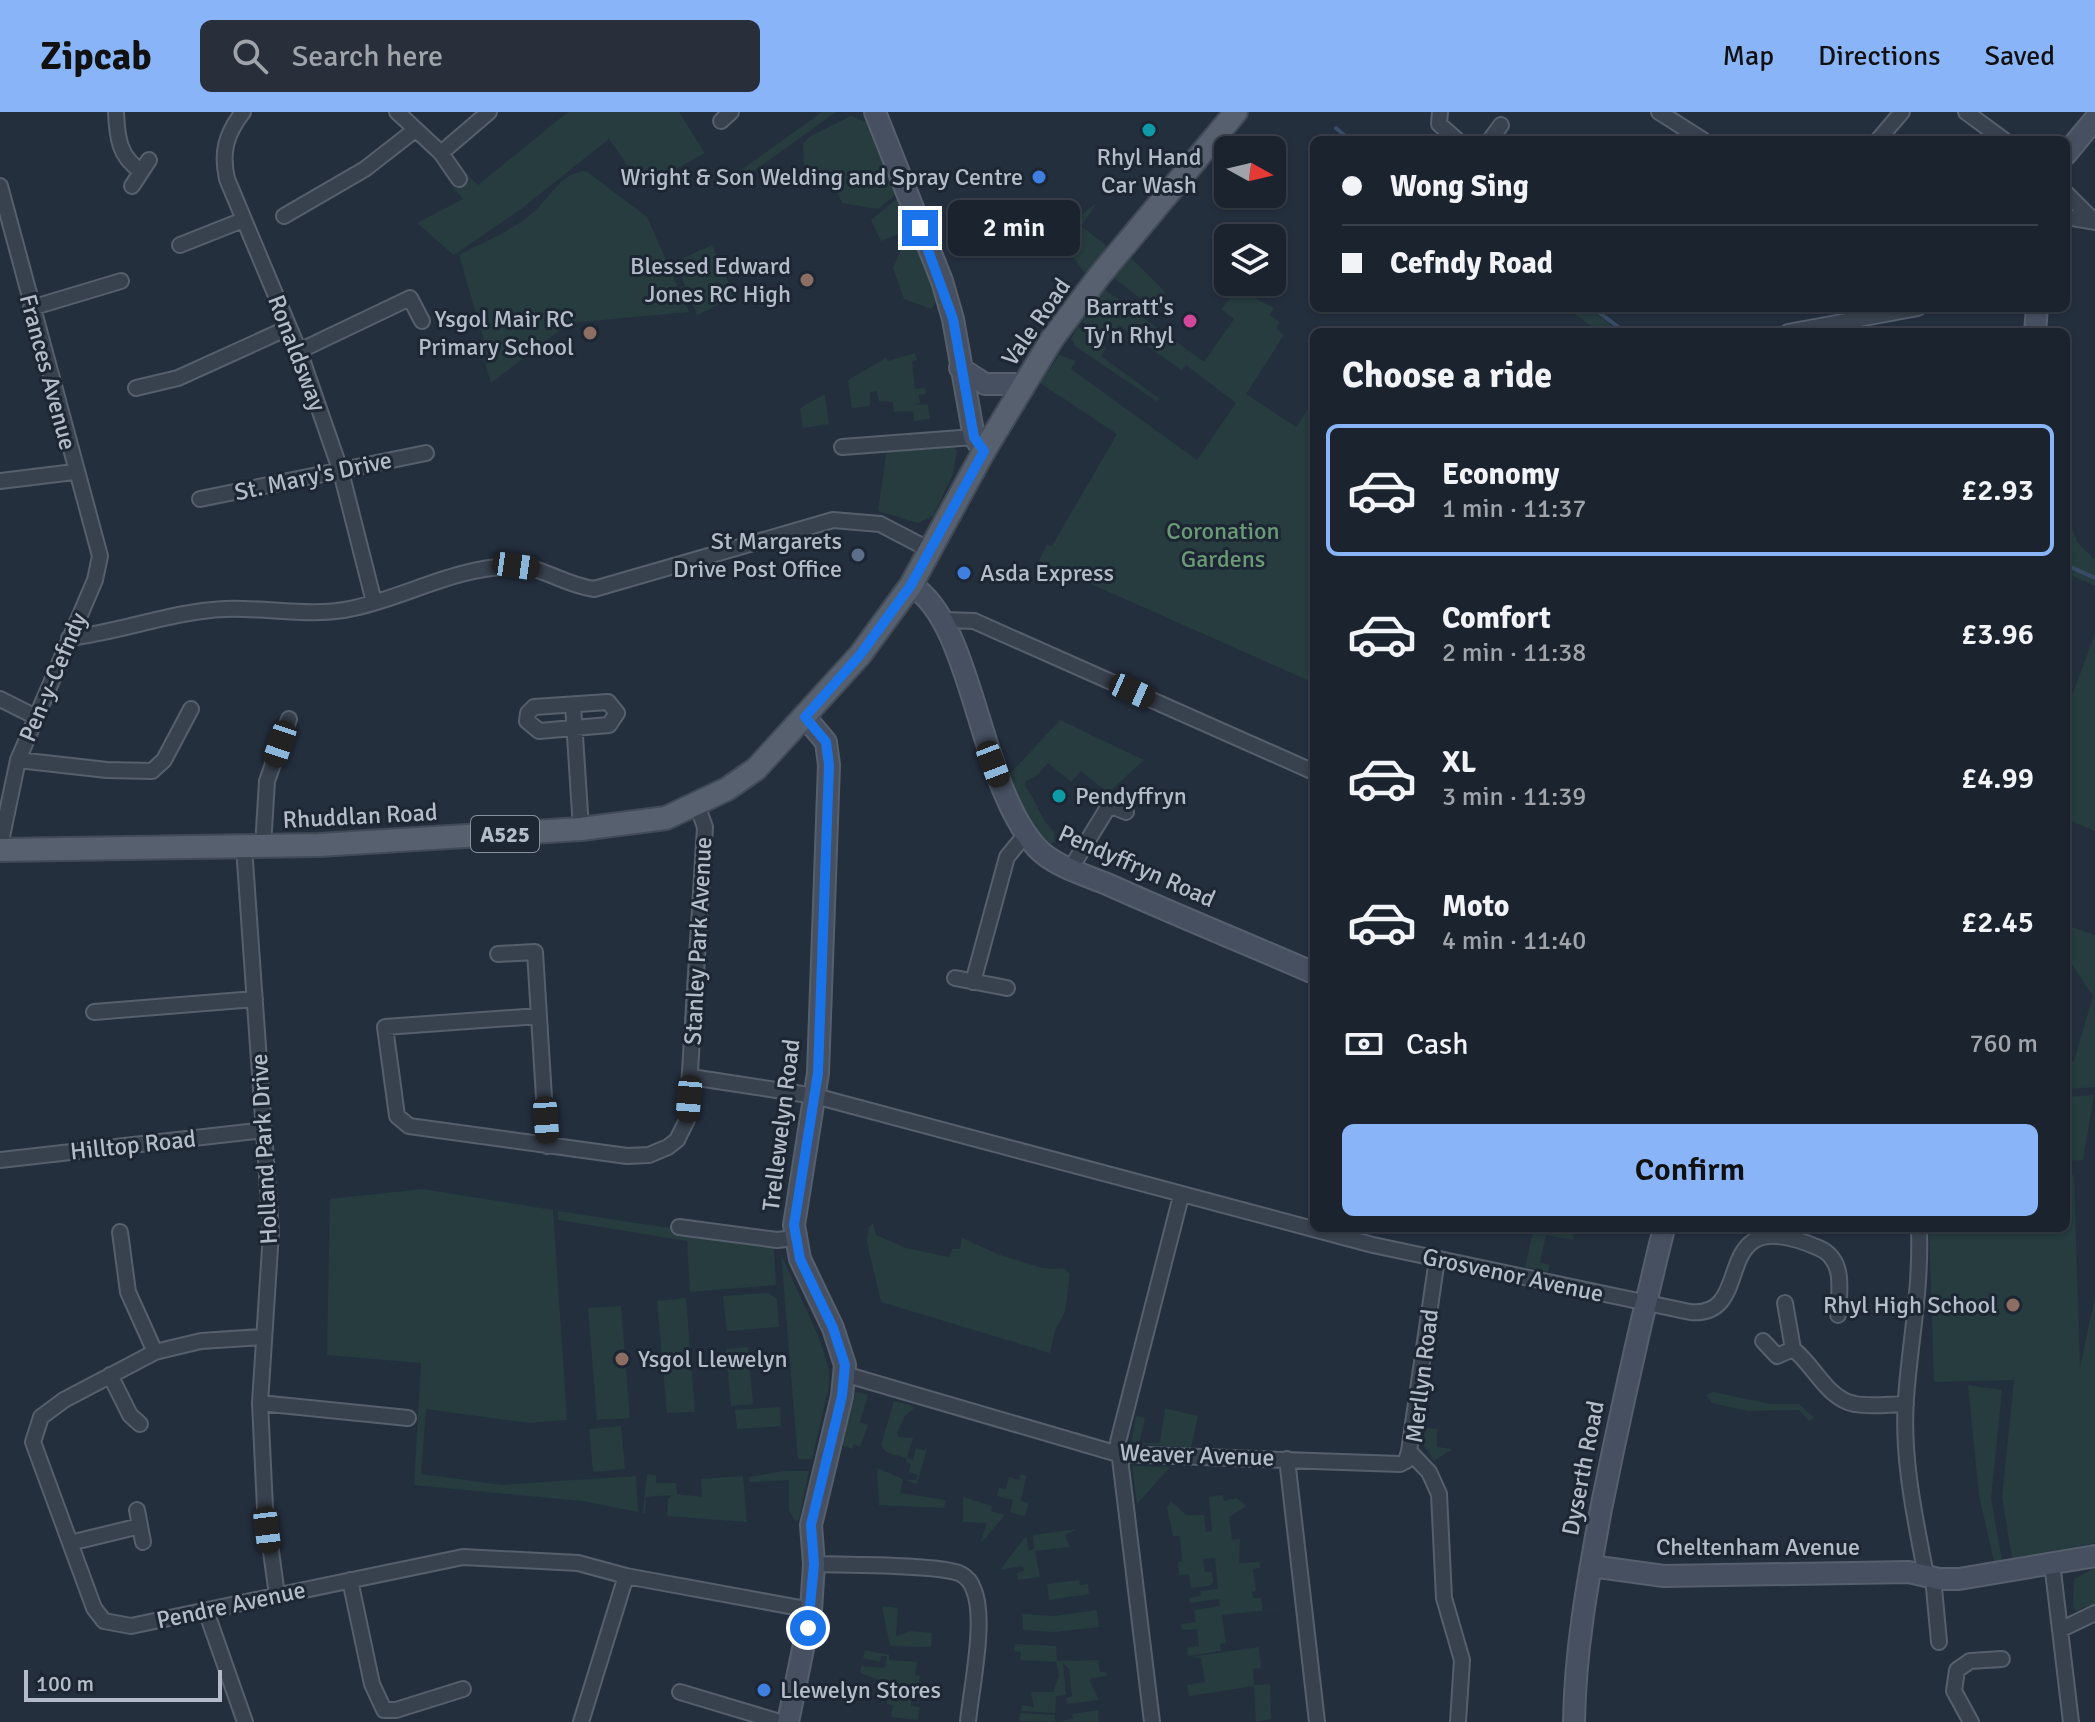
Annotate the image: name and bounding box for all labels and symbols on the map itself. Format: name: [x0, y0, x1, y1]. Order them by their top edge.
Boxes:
marker: Rhyl Hand Car Wash: [1140, 121, 1158, 139]
north arrow: [1214, 136, 1286, 208]
place label: Rhyl Hand Car Wash: [1097, 142, 1201, 200]
place label: Wright & Son Welding and Spray Centre: [620, 162, 1023, 192]
marker: Wright & Son Welding and Spray Centre: [1030, 168, 1048, 186]
callout: 2 min: [948, 200, 1080, 256]
route end: [902, 210, 938, 246]
place label: Blessed Edward Jones RC High: [630, 251, 791, 309]
marker: Blessed Edward Jones RC High: [798, 271, 816, 289]
street label: Vale Road: [995, 272, 1077, 372]
street label: Frances Avenue: [13, 291, 83, 453]
street label: Ronaldsway: [261, 291, 333, 415]
place label: Barratt's Ty'n Rhyl: [1084, 292, 1174, 350]
place label: Ysgol Mair RC Primary School: [418, 304, 574, 362]
marker: Barratt's Ty'n Rhyl: [1181, 312, 1199, 330]
marker: Ysgol Mair RC Primary School: [581, 324, 599, 342]
street label: St. Mary's Drive: [232, 445, 394, 507]
park label: Coronation Gardens: [1166, 516, 1280, 574]
place label: St Margarets Drive Post Office: [673, 526, 842, 584]
marker: St Margarets Drive Post Office: [849, 546, 867, 564]
car: [491, 551, 541, 581]
place label: Asda Express: [980, 558, 1114, 588]
marker: Asda Express: [955, 564, 973, 582]
street label: Pen-y-Cefndy: [12, 608, 94, 746]
car: [1105, 670, 1159, 712]
car: [261, 717, 299, 771]
car: [973, 737, 1013, 791]
place label: Pendyffryn: [1075, 781, 1187, 811]
marker: Pendyffryn: [1050, 787, 1068, 805]
street label: Rhuddlan Road: [282, 797, 438, 835]
road number: A525: [471, 816, 539, 852]
street label: Pendyffryn Road: [1054, 818, 1220, 914]
street label: Stanley Park Avenue: [678, 836, 718, 1046]
street label: Trellewelyn Road: [756, 1037, 806, 1213]
street label: Holland Park Drive: [244, 1053, 284, 1245]
car: [675, 1074, 703, 1124]
car: [532, 1095, 560, 1145]
street label: Hilltop Road: [69, 1123, 197, 1167]
street label: Grosvenor Avenue: [1420, 1241, 1606, 1309]
place label: Rhyl High School: [1823, 1290, 1997, 1320]
marker: Rhyl High School: [2004, 1296, 2022, 1314]
street label: Merllyn Road: [1399, 1307, 1445, 1445]
place label: Ysgol Llewelyn: [638, 1344, 788, 1374]
marker: Ysgol Llewelyn: [613, 1350, 631, 1368]
street label: Dyserth Road: [1555, 1398, 1611, 1538]
street label: Weaver Avenue: [1119, 1437, 1275, 1473]
car: [252, 1505, 282, 1555]
street label: Cheltenham Avenue: [1656, 1532, 1860, 1562]
street label: Pendre Avenue: [154, 1575, 308, 1635]
route start: [790, 1610, 826, 1646]
scale bar: [24, 1666, 222, 1702]
place label: Llewelyn Stores: [780, 1675, 941, 1705]
marker: Llewelyn Stores: [755, 1681, 773, 1699]

